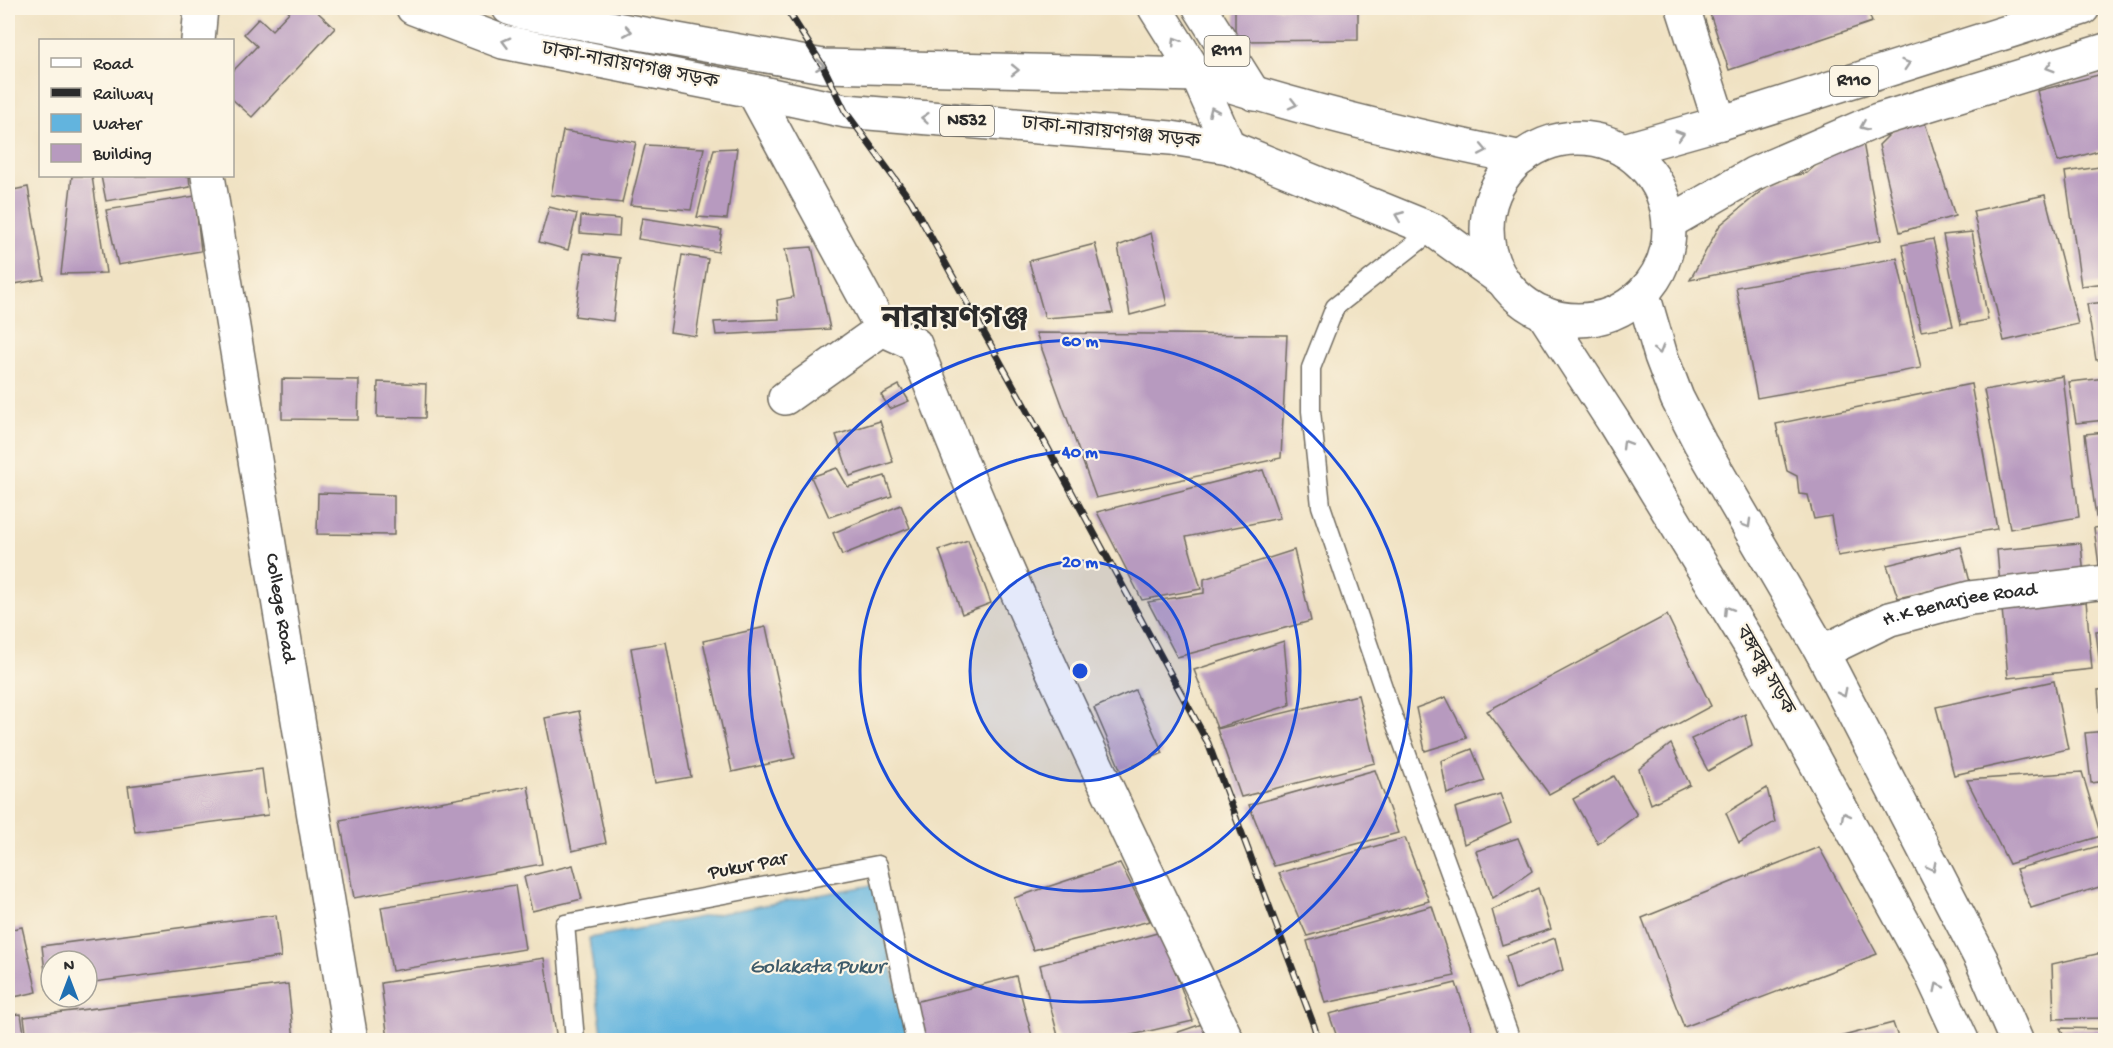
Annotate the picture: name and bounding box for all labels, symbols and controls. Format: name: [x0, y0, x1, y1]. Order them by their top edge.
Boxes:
one-way arrow: [623, 24, 633, 37]
road number: R111: [1204, 36, 1250, 66]
one-way arrow: [502, 37, 512, 50]
one-way arrow: [1172, 37, 1184, 47]
street label: ঢাকা-নারায়ণগঞ্জ সড়ক: [539, 38, 721, 96]
legend: [39, 39, 234, 177]
text: Road: [93, 55, 134, 76]
one-way arrow: [815, 58, 825, 71]
one-way arrow: [1900, 59, 1911, 71]
one-way arrow: [2045, 60, 2056, 72]
one-way arrow: [1010, 64, 1019, 77]
road number: R110: [1830, 66, 1878, 96]
text: Railway: [93, 85, 153, 106]
one-way arrow: [1288, 96, 1298, 109]
road number: N532: [940, 106, 994, 136]
one-way arrow: [1208, 106, 1220, 117]
one-way arrow: [921, 112, 930, 125]
street label: ঢাকা-নারায়ণগঞ্জ সড়ক: [1020, 113, 1202, 155]
text: Water: [93, 115, 143, 136]
one-way arrow: [1859, 119, 1870, 131]
one-way arrow: [1675, 129, 1685, 142]
one-way arrow: [1477, 143, 1487, 156]
text: Building: [92, 145, 152, 166]
one-way arrow: [1394, 211, 1405, 223]
district label: নারায়ণগঞ্জ: [881, 302, 1028, 340]
text: 60 m: [1062, 332, 1098, 353]
one-way arrow: [1652, 344, 1665, 355]
one-way arrow: [1622, 440, 1634, 450]
text: 40 m: [1061, 443, 1098, 464]
one-way arrow: [1740, 517, 1751, 528]
street label: College Road: [259, 552, 300, 667]
text: 20 m: [1062, 553, 1098, 574]
street label: H.K Benarjee Road: [1879, 578, 2040, 632]
one-way arrow: [1724, 606, 1736, 616]
street label: বঙ্গবন্ধু সড়ক: [1729, 622, 1799, 720]
centre of rings: [1070, 661, 1090, 681]
one-way arrow: [1836, 687, 1847, 698]
one-way arrow: [1841, 812, 1852, 822]
street label: Pukur Par: [706, 848, 791, 886]
one-way arrow: [1925, 860, 1936, 871]
north arrow: [39, 949, 99, 1009]
water label: Golakata Pukur: [750, 956, 889, 981]
text: N: [64, 958, 75, 977]
one-way arrow: [1934, 983, 1945, 994]

